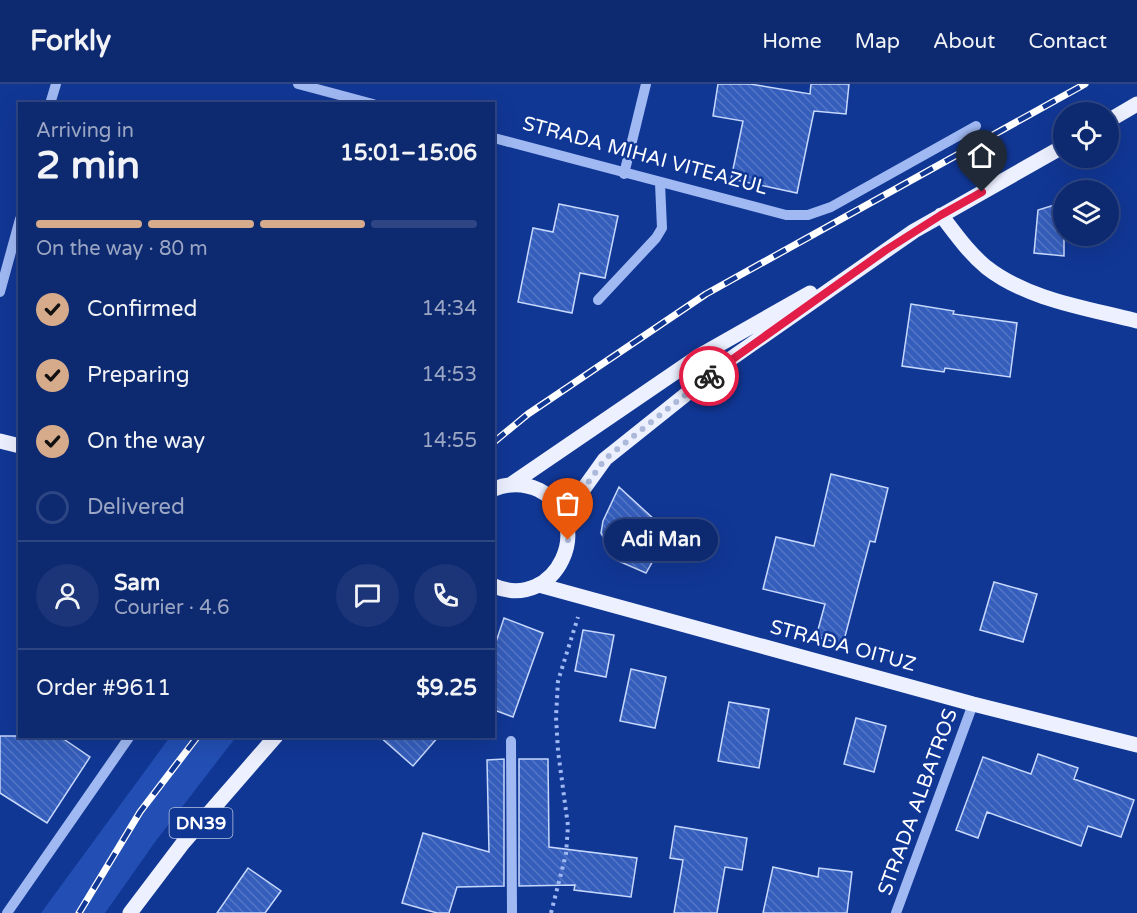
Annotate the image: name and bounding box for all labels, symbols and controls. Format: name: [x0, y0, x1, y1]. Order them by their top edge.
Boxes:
text: Forkly: [30, 24, 111, 58]
text: Home: [762, 29, 822, 54]
text: Map: [855, 29, 900, 54]
text: About: [933, 29, 995, 54]
text: Contact: [1028, 29, 1107, 54]
map controls: [1053, 102, 1119, 246]
button: locate: [1053, 102, 1119, 168]
street label: STRADA MIHAI VITEAZUL: [520, 112, 771, 200]
text: Arriving in: [36, 119, 134, 143]
pin: [956, 130, 1007, 192]
icon: home: [965, 139, 998, 172]
text: 15:01–15:06: [340, 140, 477, 166]
text: 2 min: [36, 142, 140, 189]
button: layers: [1053, 180, 1119, 246]
text: On the way · 80 m: [36, 237, 208, 261]
icon: check: [36, 293, 69, 326]
text: Confirmed: [87, 296, 197, 322]
text: 14:34: [422, 297, 477, 321]
courier: [679, 346, 739, 406]
icon: check: [36, 359, 69, 392]
icon: bike: [693, 360, 726, 393]
text: Preparing: [87, 362, 190, 388]
text: 14:53: [422, 363, 477, 387]
icon: check: [36, 425, 69, 458]
text: On the way: [87, 428, 205, 454]
text: 14:55: [422, 429, 477, 453]
pin: [542, 478, 593, 540]
icon: bag: [551, 487, 584, 520]
text: Delivered: [87, 494, 185, 520]
callout: Adi Man: [604, 519, 718, 561]
text: Adi Man: [621, 528, 701, 552]
button: person: [36, 564, 99, 627]
button: chat: [336, 564, 399, 627]
button: phone: [414, 564, 477, 627]
text: Sam: [114, 570, 160, 596]
text: Courier · 4.6: [114, 596, 229, 620]
street label: STRADA OITUZ: [768, 615, 918, 677]
text: Order #9611: [36, 675, 171, 701]
text: $9.25: [416, 675, 477, 701]
street label: STRADA ALBATROS: [873, 705, 963, 899]
road number: DN39: [170, 808, 232, 838]

